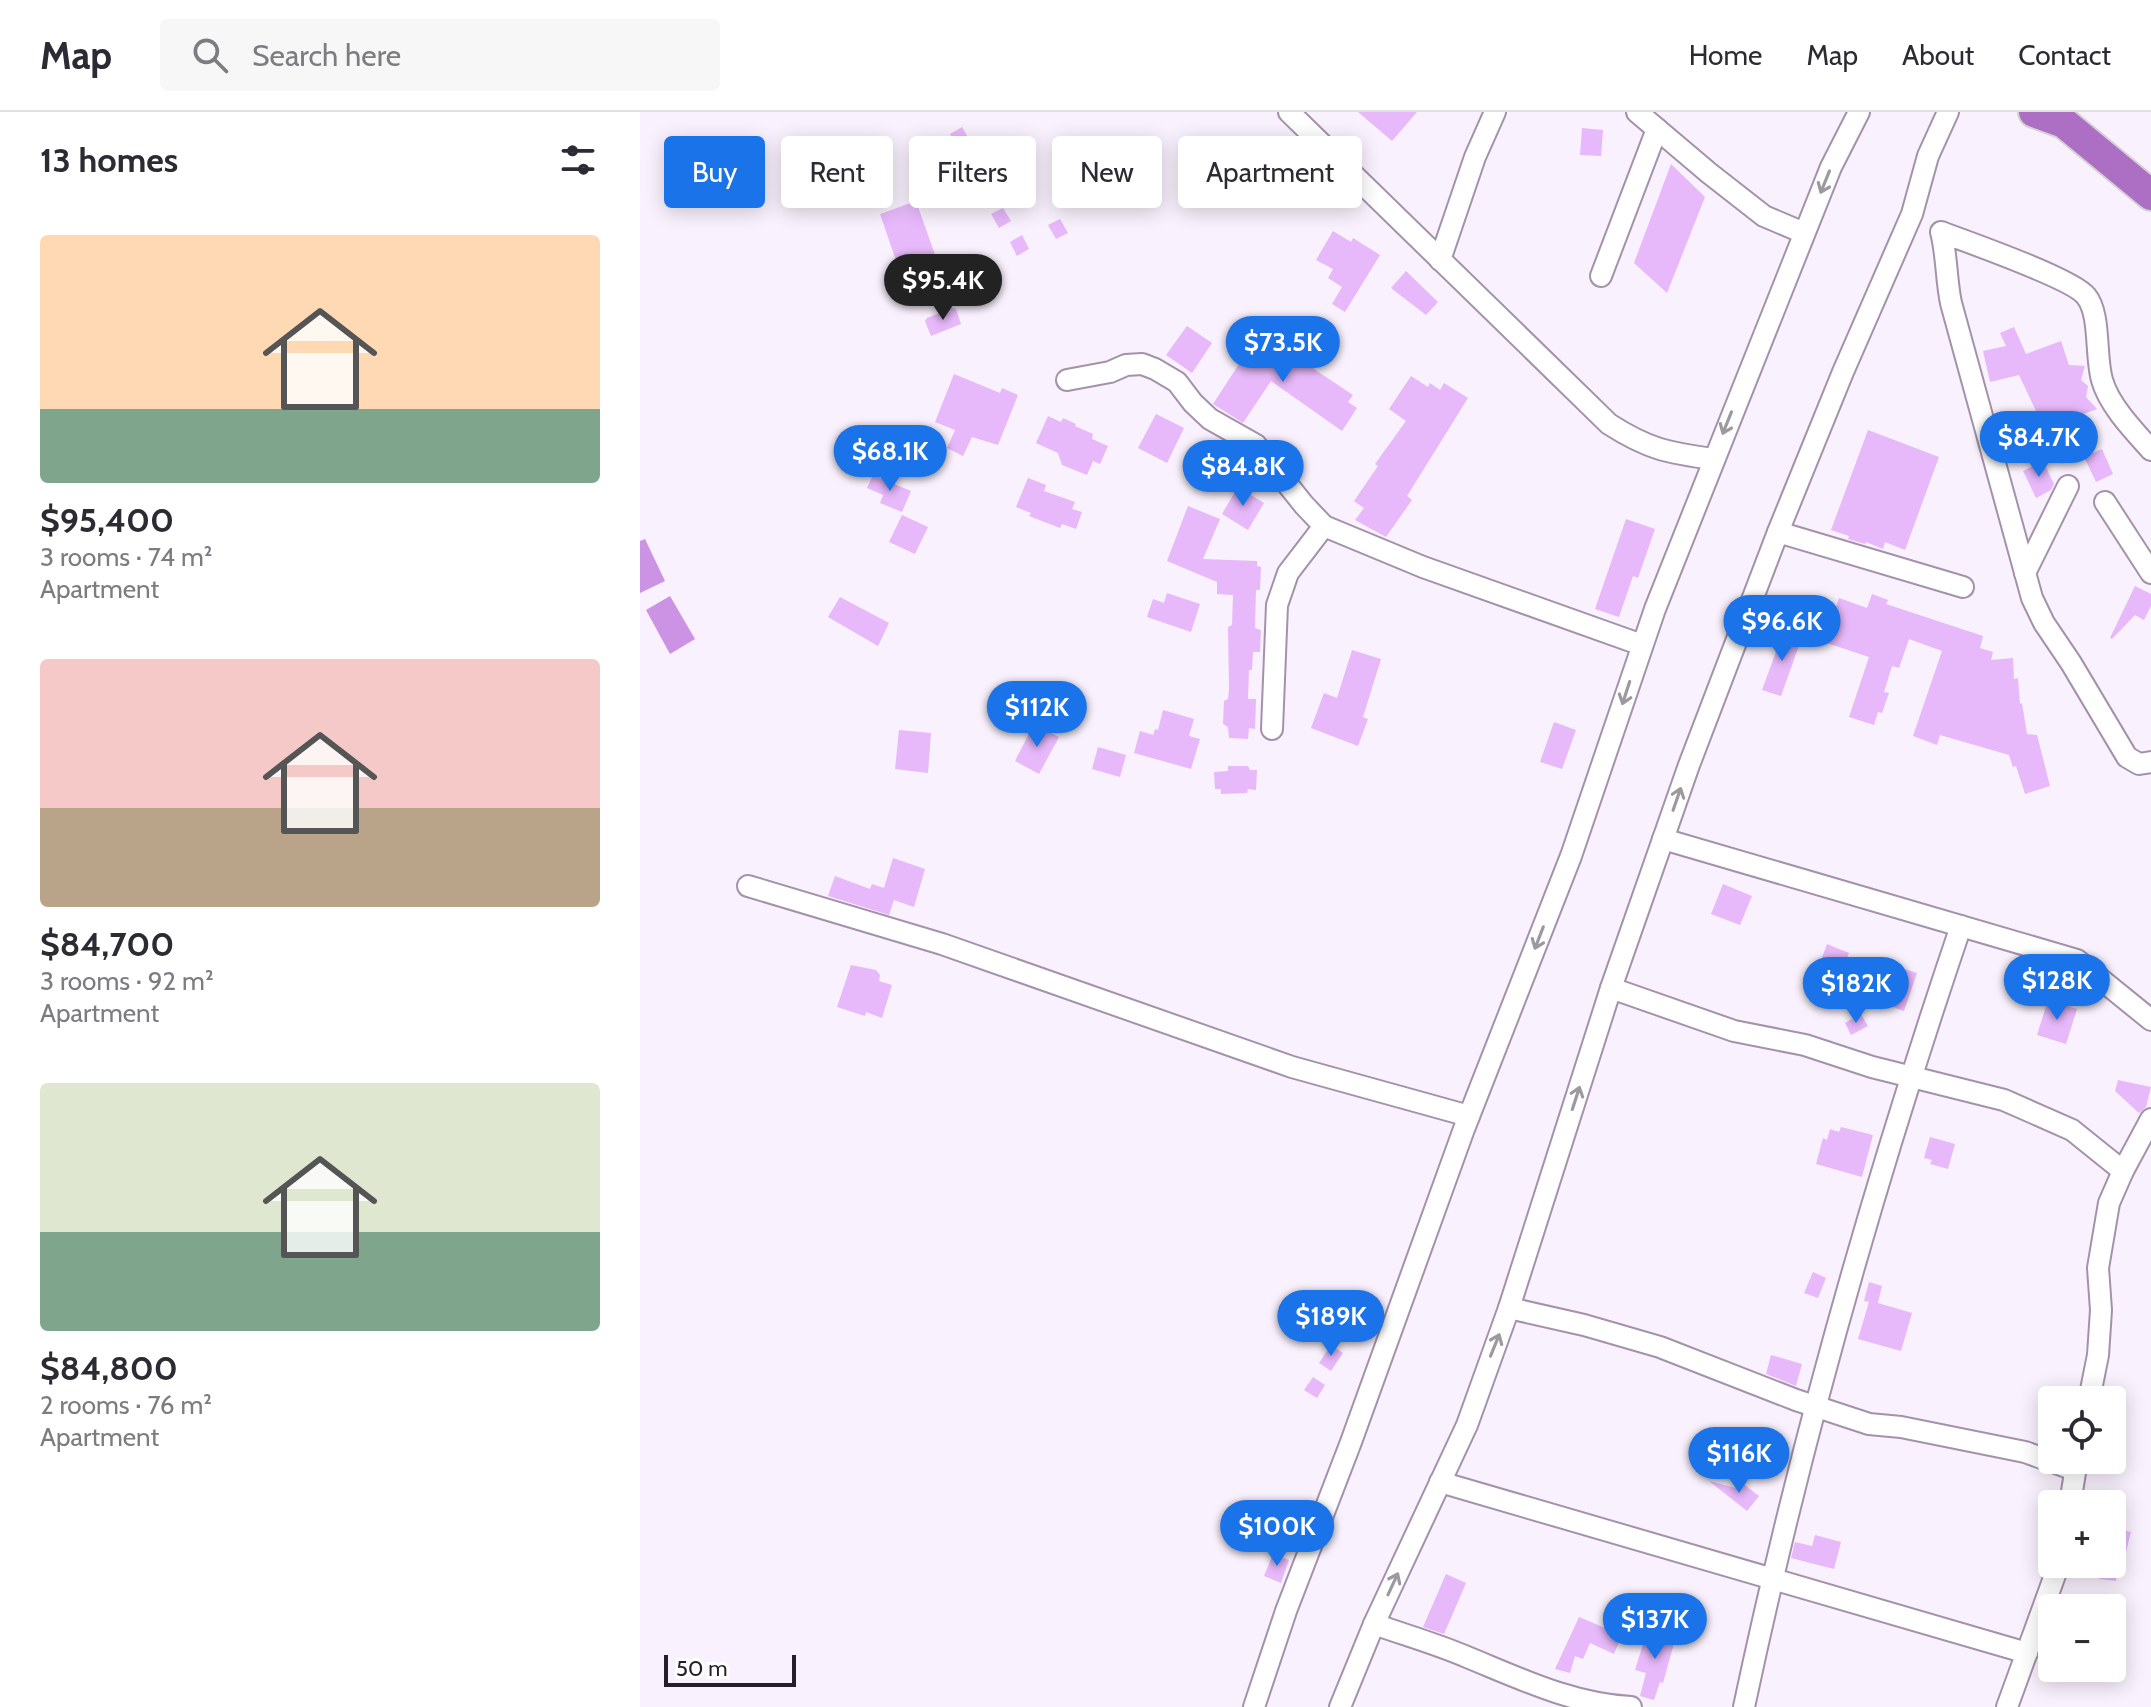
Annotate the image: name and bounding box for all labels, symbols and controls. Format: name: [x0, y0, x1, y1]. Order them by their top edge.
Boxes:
search box: [160, 19, 720, 91]
text: Map: [40, 32, 112, 79]
icon: search: [188, 33, 232, 77]
text: Search here: [252, 37, 401, 74]
text: Home: [1689, 38, 1762, 72]
text: Map: [1806, 38, 1858, 72]
text: About: [1902, 38, 1974, 72]
text: Contact: [2018, 38, 2111, 72]
chip: Buy: [664, 136, 765, 208]
chip: Rent: [781, 136, 893, 208]
chip: Filters: [909, 136, 1036, 208]
chip: New: [1052, 136, 1162, 208]
chip: Apartment: [1178, 136, 1362, 208]
icon: filters: [556, 138, 600, 182]
text: 13 homes: [40, 139, 178, 181]
one-way arrow: [1817, 169, 1831, 194]
pin: $95.4K: [878, 254, 1008, 322]
text: $95.4K: [902, 264, 984, 296]
icon: home: [248, 287, 392, 431]
pin: $73.5K: [1218, 316, 1348, 384]
text: $73.5K: [1244, 326, 1322, 358]
one-way arrow: [1719, 410, 1733, 435]
pin: $84.7K: [1974, 411, 2104, 479]
text: $84.7K: [1998, 421, 2080, 453]
pin: $68.1K: [825, 425, 955, 493]
text: $68.1K: [852, 435, 928, 467]
pin: $84.8K: [1178, 440, 1308, 508]
text: $84.8K: [1201, 450, 1285, 482]
text: $95,400: [40, 499, 174, 541]
text: 3 rooms · 74 m²: [40, 541, 212, 573]
text: Apartment: [40, 573, 159, 605]
pin: $96.6K: [1717, 595, 1847, 663]
text: $96.6K: [1742, 605, 1823, 637]
one-way arrow: [1617, 680, 1632, 705]
pin: $112K: [981, 681, 1093, 749]
text: $112K: [1005, 691, 1069, 723]
icon: home: [248, 711, 392, 855]
one-way arrow: [1671, 787, 1686, 812]
text: $84,700: [40, 923, 174, 965]
one-way arrow: [1531, 925, 1545, 950]
pin: $128K: [2001, 954, 2113, 1022]
pin: $182K: [1800, 957, 1912, 1025]
text: $128K: [2022, 964, 2092, 996]
text: 3 rooms · 92 m²: [40, 965, 214, 997]
text: $182K: [1821, 967, 1891, 999]
text: Apartment: [40, 997, 159, 1029]
one-way arrow: [1570, 1086, 1585, 1111]
icon: home: [248, 1135, 392, 1279]
pin: $189K: [1275, 1290, 1387, 1358]
text: $189K: [1295, 1300, 1367, 1332]
one-way arrow: [1488, 1333, 1503, 1358]
text: $84,800: [40, 1347, 178, 1389]
map controls: [2038, 1386, 2126, 1682]
button: locate: [2038, 1386, 2126, 1474]
text: 2 rooms · 76 m²: [40, 1389, 212, 1421]
text: Apartment: [40, 1421, 159, 1453]
pin: $116K: [1683, 1427, 1795, 1495]
text: $116K: [1706, 1437, 1772, 1469]
button: +: [2038, 1490, 2126, 1578]
pin: $100K: [1221, 1500, 1333, 1568]
text: $100K: [1238, 1510, 1316, 1542]
one-way arrow: [1386, 1572, 1401, 1596]
pin: $137K: [1599, 1593, 1711, 1661]
button: −: [2038, 1594, 2126, 1682]
text: $137K: [1621, 1603, 1689, 1635]
scale bar: [664, 1651, 796, 1687]
text: 50 m: [676, 1655, 728, 1682]

